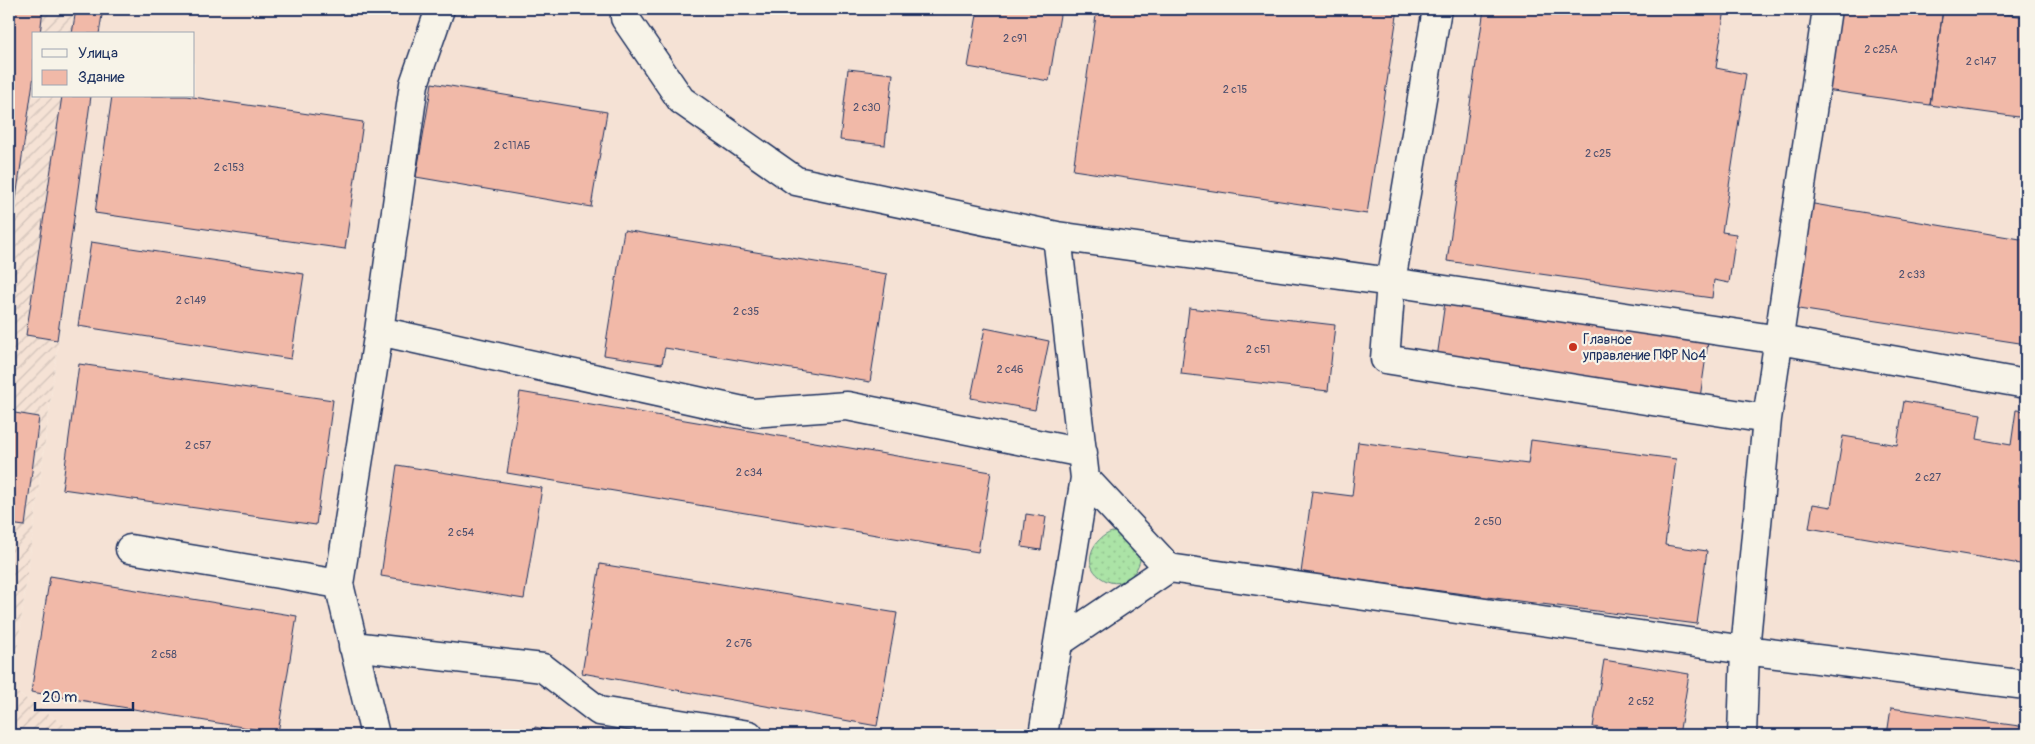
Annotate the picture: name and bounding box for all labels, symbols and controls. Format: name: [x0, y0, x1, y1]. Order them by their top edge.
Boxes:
legend: [32, 32, 195, 98]
house number: 2 с91: [1003, 32, 1027, 45]
house number: 2 с25А: [1864, 43, 1898, 56]
text: Улица: [78, 44, 118, 63]
house number: 2 с147: [1966, 55, 1996, 68]
text: Здание: [78, 68, 125, 87]
house number: 2 с15: [1223, 83, 1247, 96]
house number: 2 с30: [853, 101, 881, 114]
house number: 2 с11АБ: [494, 139, 530, 152]
house number: 2 с25: [1585, 147, 1611, 160]
house number: 2 с153: [214, 161, 244, 174]
house number: 2 с33: [1899, 268, 1925, 281]
house number: 2 с149: [176, 294, 207, 307]
house number: 2 с35: [733, 305, 759, 318]
place label: Главное управление ПФР №4: [1582, 331, 1706, 364]
marker: Главное управление ПФР №4: [1567, 341, 1579, 353]
house number: 2 с51: [1246, 343, 1270, 356]
house number: 2 с46: [997, 363, 1023, 376]
house number: 2 с57: [185, 439, 211, 452]
house number: 2 c34: [736, 466, 763, 479]
house number: 2 с27: [1915, 471, 1941, 484]
house number: 2 с50: [1474, 515, 1502, 528]
house number: 2 с54: [448, 526, 475, 539]
house number: 2 с76: [726, 637, 752, 650]
house number: 2 с58: [151, 648, 177, 661]
scale bar: [35, 679, 132, 711]
text: 20 m: [42, 688, 77, 707]
house number: 2 с52: [1628, 695, 1654, 708]

